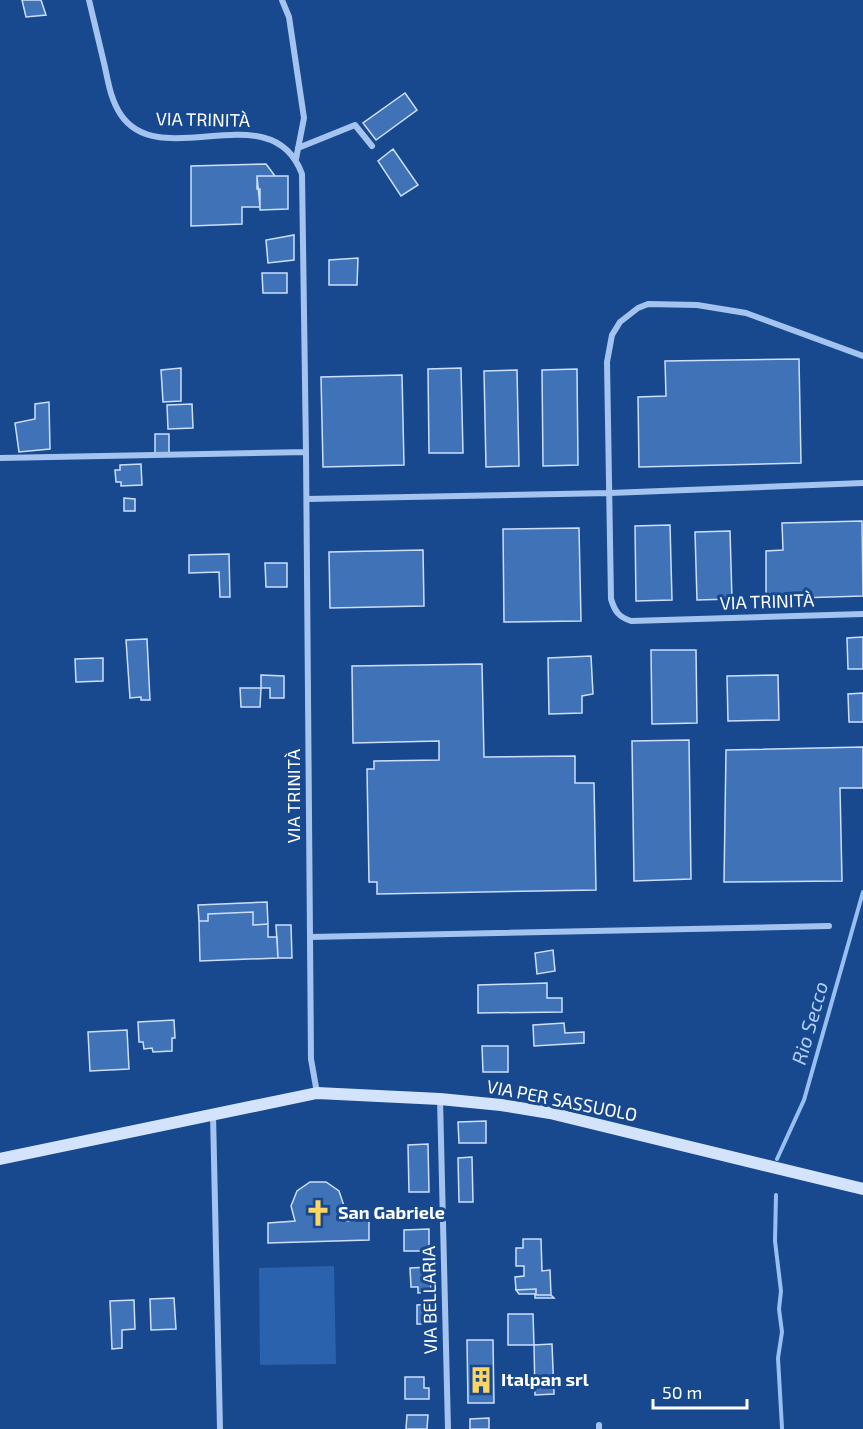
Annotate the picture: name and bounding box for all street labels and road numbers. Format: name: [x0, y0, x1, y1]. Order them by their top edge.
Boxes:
street label: VIA TRINITÀ: [156, 107, 251, 131]
street label: VIA TRINITÀ: [719, 588, 815, 614]
street label: VIA TRINITÀ: [282, 748, 304, 843]
street label: VIA PER SASSUOLO: [485, 1075, 639, 1125]
street label: VIA BELLARIA: [417, 1245, 441, 1354]

